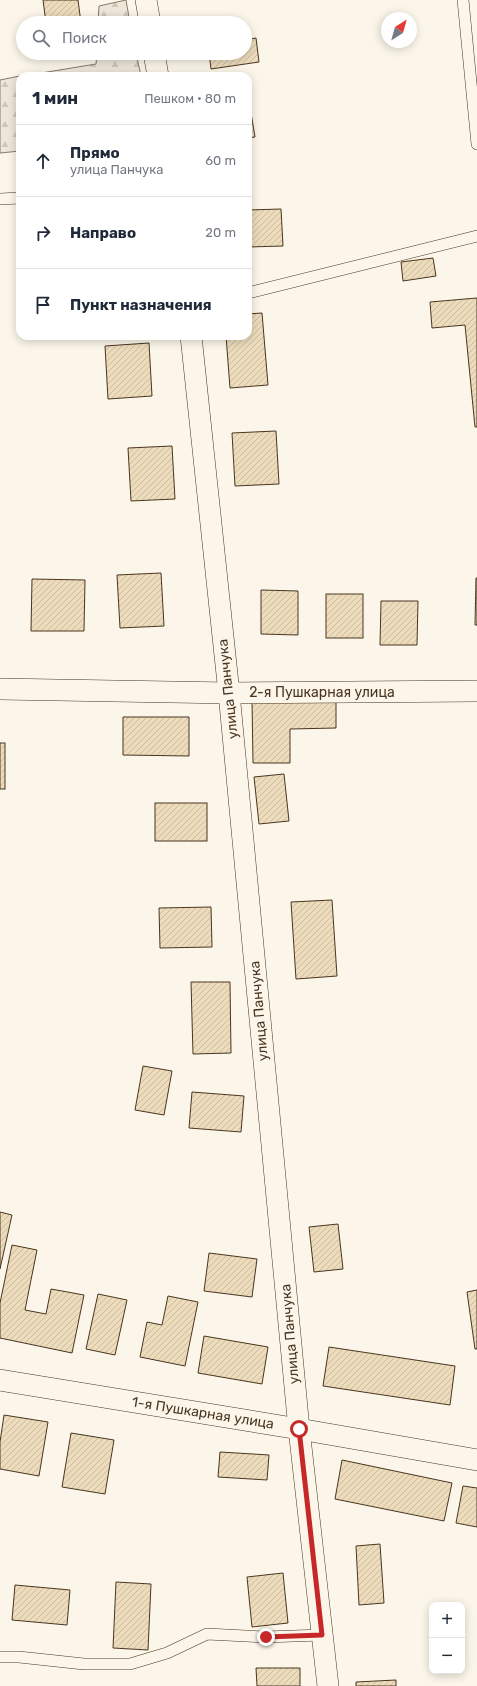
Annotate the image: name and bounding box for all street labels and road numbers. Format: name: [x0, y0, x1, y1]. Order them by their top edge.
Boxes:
street label: улица Панчука: [214, 638, 242, 740]
street label: 2-я Пушкарная улица: [249, 684, 395, 701]
street label: улица Панчука: [246, 960, 272, 1062]
street label: улица Панчука: [277, 1283, 303, 1385]
street label: 1-я Пушкарная улица: [131, 1393, 275, 1433]

